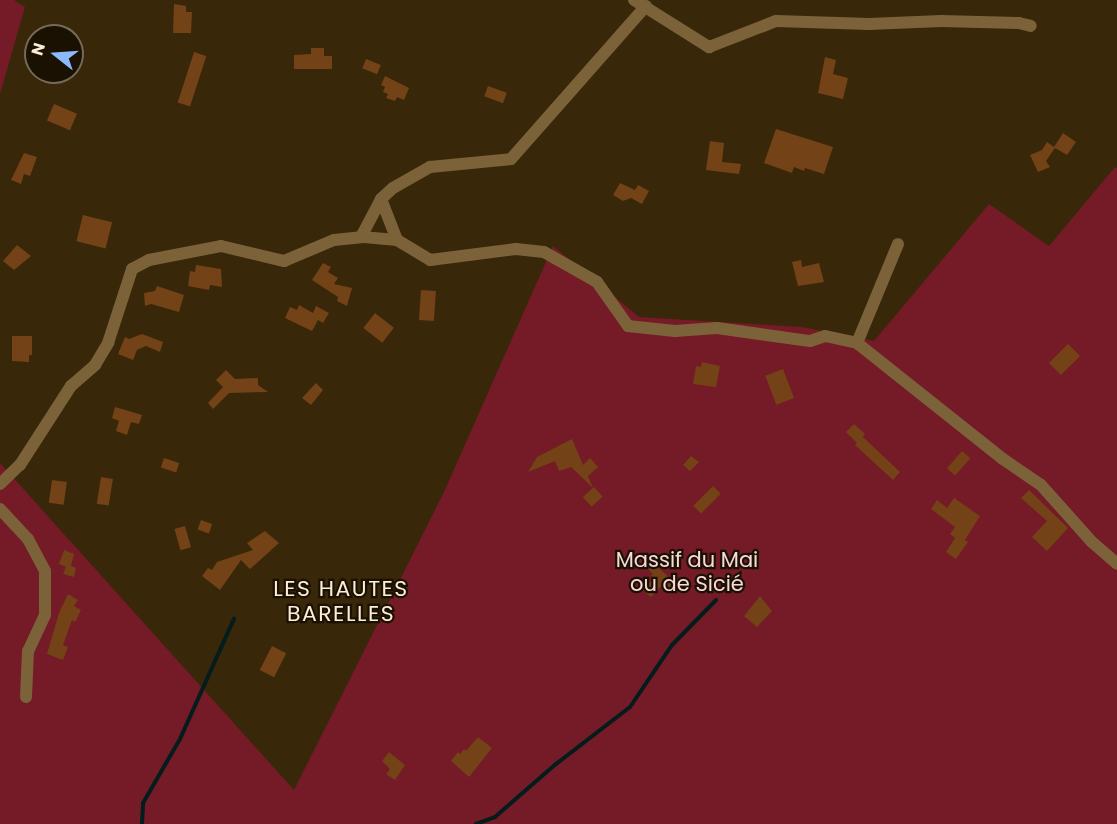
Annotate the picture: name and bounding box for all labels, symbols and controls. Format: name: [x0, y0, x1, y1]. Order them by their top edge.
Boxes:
north arrow: [24, 24, 84, 84]
text: N: [25, 40, 51, 58]
park label: Massif du Mai ou de Sicié: [616, 547, 758, 597]
district label: LES HAUTES BARELLES: [273, 575, 409, 626]

